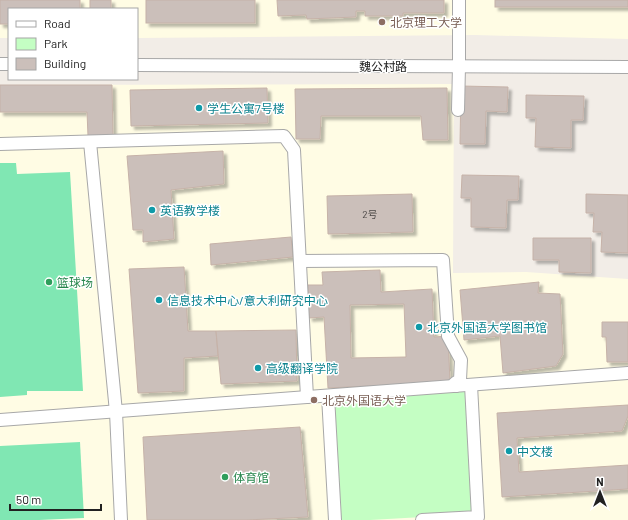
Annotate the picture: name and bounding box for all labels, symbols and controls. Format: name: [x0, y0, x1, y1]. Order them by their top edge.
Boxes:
legend: [8, 8, 138, 80]
place label: 北京理工大学: [390, 15, 462, 29]
text: Road: [44, 16, 71, 30]
marker: 北京理工大学: [377, 17, 387, 27]
text: Park: [44, 36, 68, 50]
text: Building: [44, 56, 86, 70]
street label: 魏公村路: [359, 59, 407, 73]
place label: 学生公寓7号楼: [207, 101, 285, 115]
marker: 学生公寓7号楼: [194, 103, 204, 113]
place label: 英语教学楼: [160, 203, 220, 217]
marker: 英语教学楼: [147, 205, 157, 215]
house number: 2号: [362, 208, 378, 220]
place label: 篮球场: [57, 275, 93, 289]
marker: 篮球场: [44, 277, 54, 287]
place label: 信息技术中心/意大利研究中心: [167, 293, 328, 307]
marker: 信息技术中心/意大利研究中心: [154, 295, 164, 305]
place label: 北京外国语大学图书馆: [427, 320, 547, 334]
marker: 北京外国语大学图书馆: [414, 322, 424, 332]
place label: 高级翻译学院: [266, 361, 338, 375]
marker: 高级翻译学院: [253, 363, 263, 373]
place label: 北京外国语大学: [322, 393, 406, 407]
marker: 北京外国语大学: [309, 395, 319, 405]
place label: 中文楼: [517, 444, 553, 458]
marker: 中文楼: [504, 446, 514, 456]
place label: 体育馆: [233, 470, 269, 484]
marker: 体育馆: [220, 472, 230, 482]
north arrow: [580, 472, 620, 512]
text: N: [596, 475, 604, 488]
scale bar: [10, 486, 101, 512]
text: 50 m: [16, 492, 41, 506]

